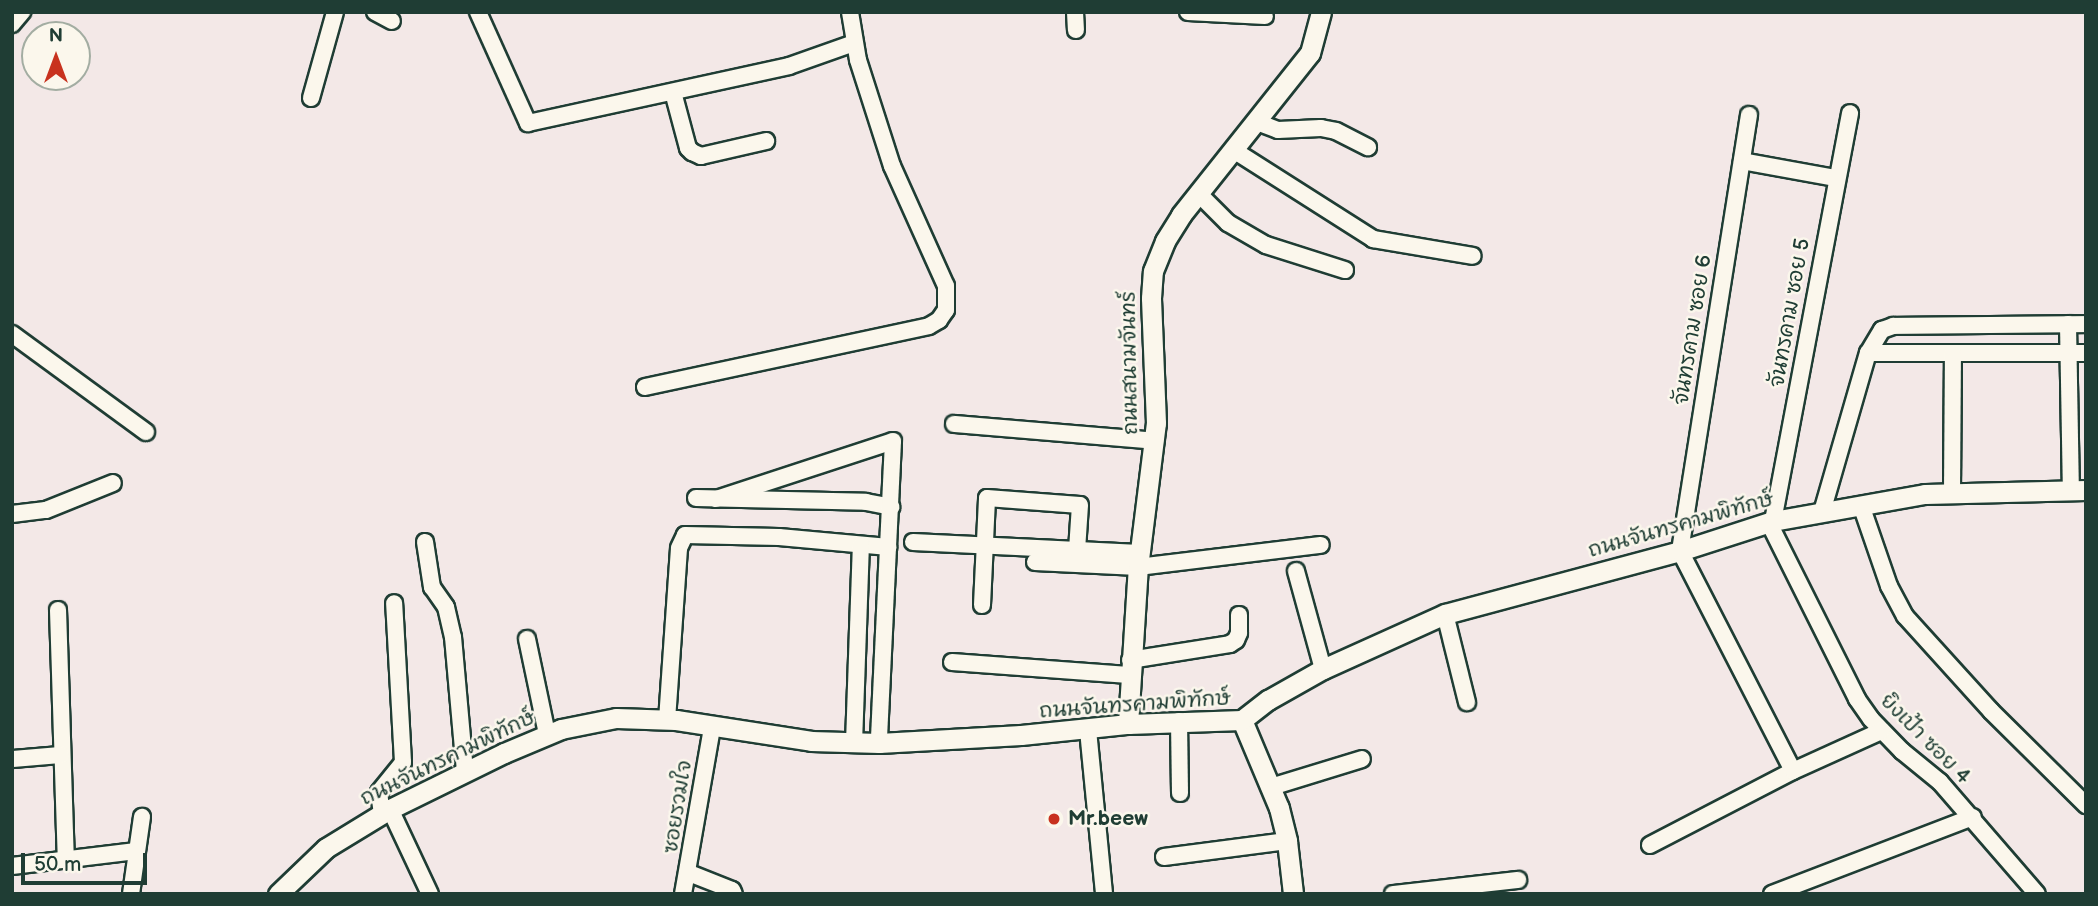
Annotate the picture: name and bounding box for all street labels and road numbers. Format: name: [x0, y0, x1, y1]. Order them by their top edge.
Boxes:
street label: จันทรคาม ซอย 5: [1764, 236, 1816, 390]
street label: จันทรคาม ซอย 6: [1669, 253, 1717, 407]
street label: ถนนสนามจันทร์: [1116, 291, 1144, 435]
street label: ถนนจันทรคามพิทักษ์: [1585, 486, 1777, 564]
street label: ถนนจันทรคามพิทักษ์: [1038, 686, 1232, 724]
street label: ยิงเป้า ซอย 4: [1874, 688, 1976, 790]
street label: ถนนจันทรคามพิทักษ์: [356, 705, 540, 811]
street label: ซอยรวมใจ: [658, 759, 698, 855]

